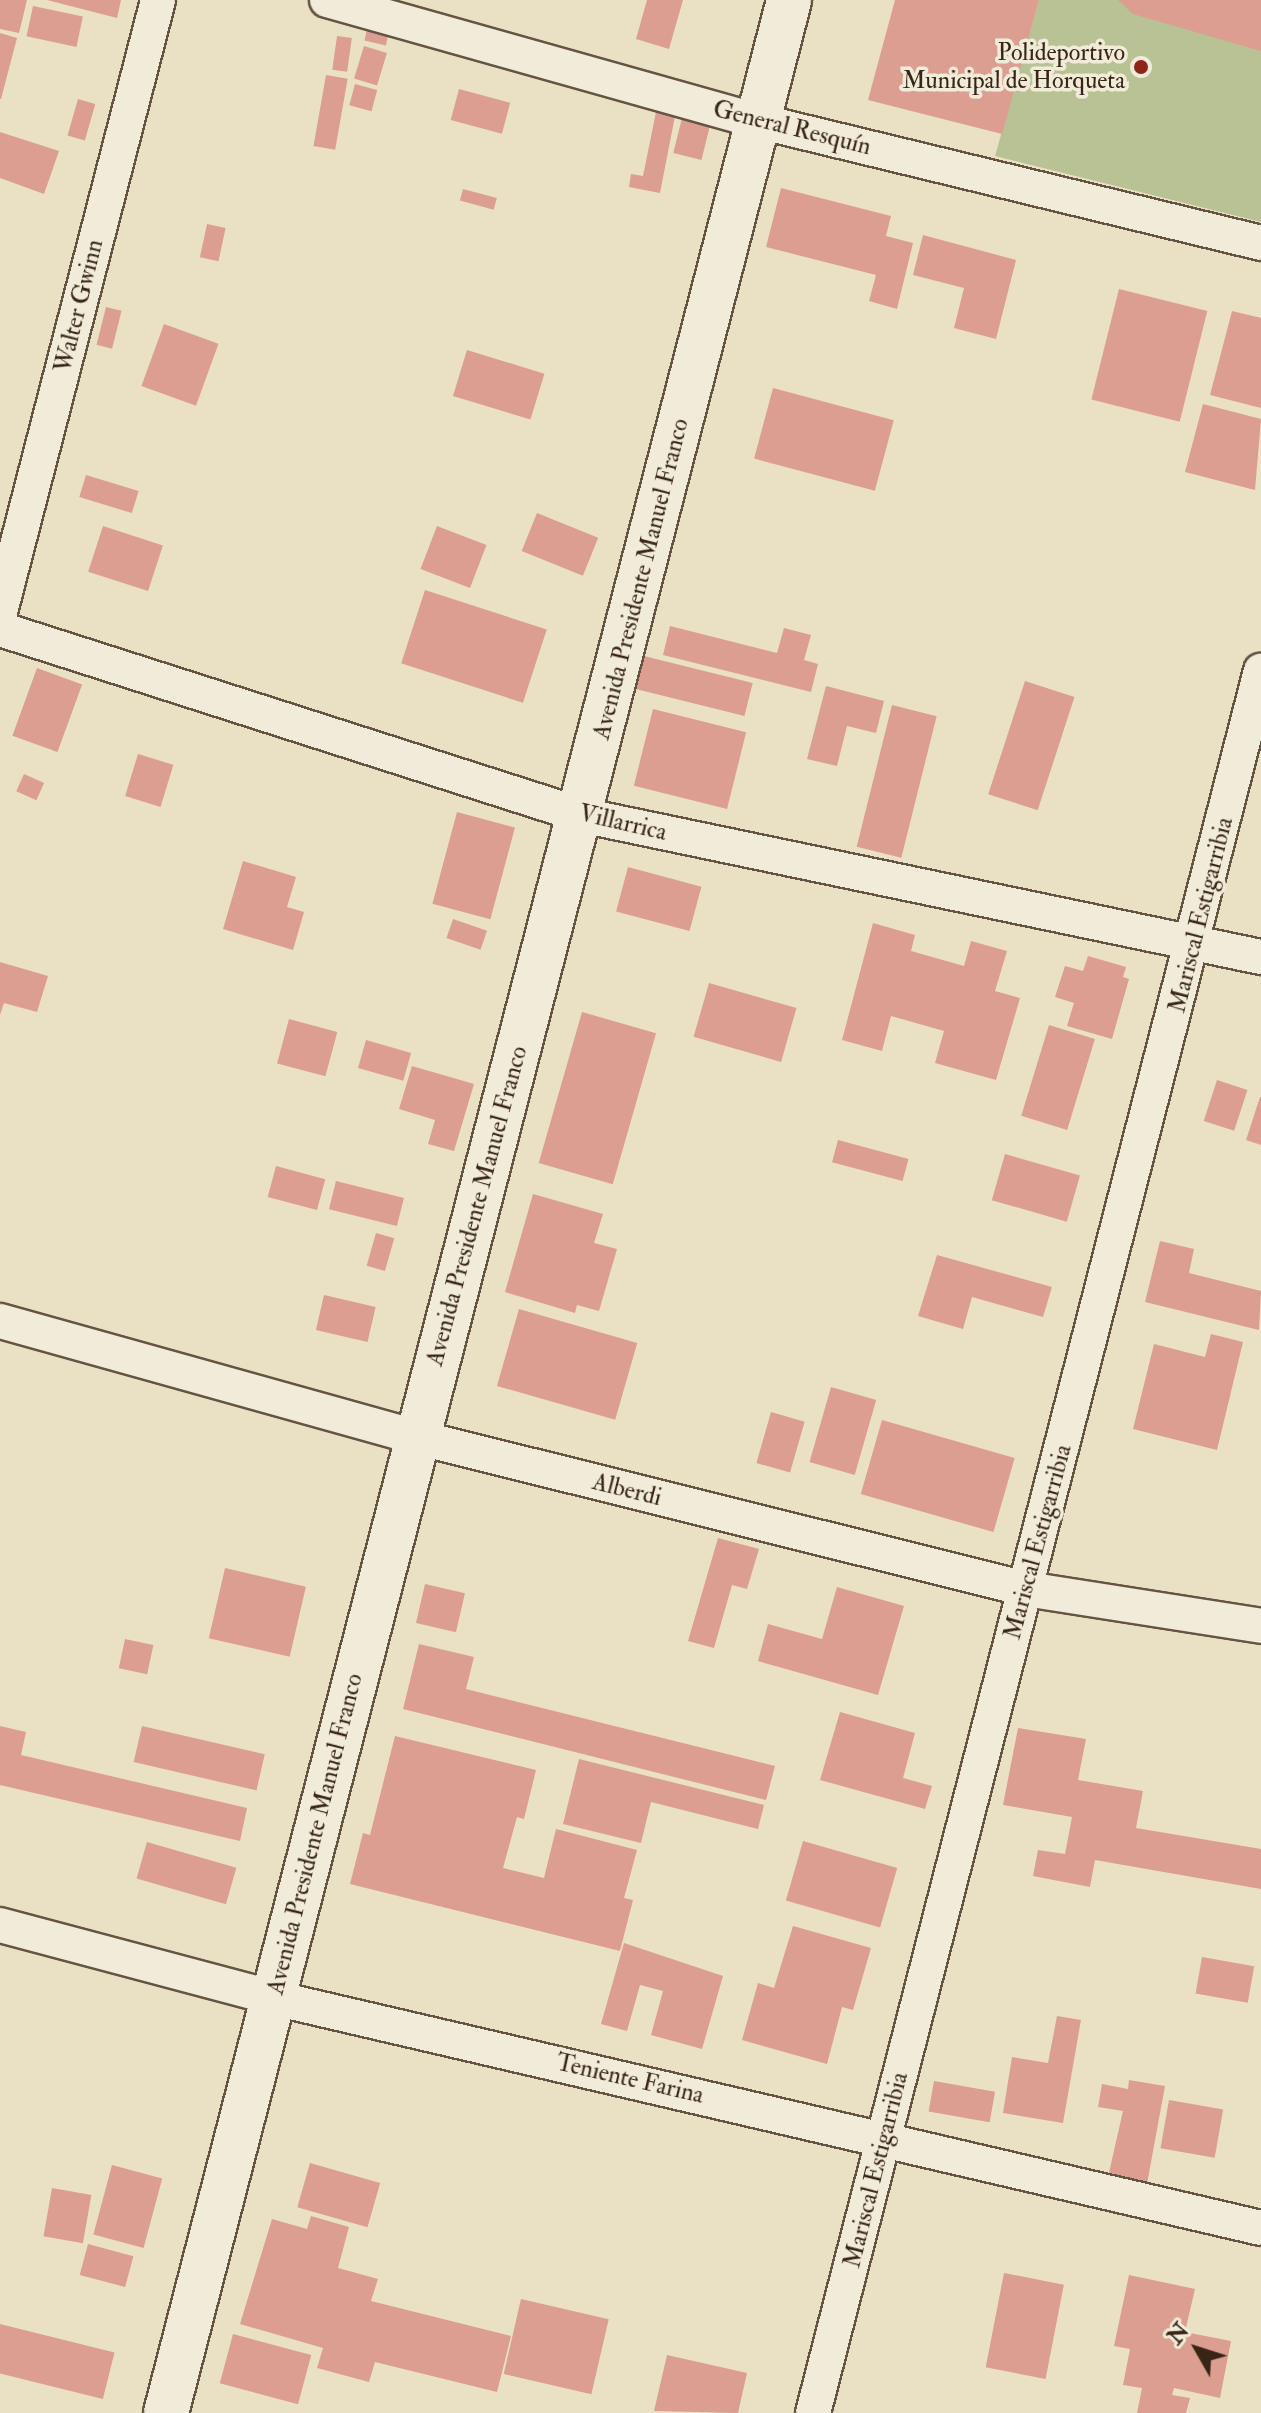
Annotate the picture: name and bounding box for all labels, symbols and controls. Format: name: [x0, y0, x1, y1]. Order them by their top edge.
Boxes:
place label: Polideportivo Municipal de Horqueta: [903, 39, 1125, 95]
marker: Polideportivo Municipal de Horqueta: [1132, 58, 1150, 76]
street label: General Resquín: [710, 94, 874, 162]
street label: Walter Gwinn: [49, 237, 109, 375]
street label: Avenida Presidente Manuel Franco: [587, 415, 695, 743]
street label: Villarrica: [576, 799, 670, 847]
street label: Mariscal Estigarribia: [1163, 814, 1239, 1016]
street label: Avenida Presidente Manuel Franco: [420, 1043, 534, 1369]
street label: Mariscal Estigarribia: [998, 1441, 1078, 1643]
street label: Alberdi: [590, 1468, 664, 1512]
street label: Avenida Presidente Manuel Franco: [261, 1670, 369, 1998]
street label: Teniente Farina: [553, 2048, 707, 2110]
street label: Mariscal Estigarribia: [838, 2069, 914, 2271]
north arrow: [1157, 2309, 1237, 2389]
text: N: [1161, 2317, 1195, 2350]

